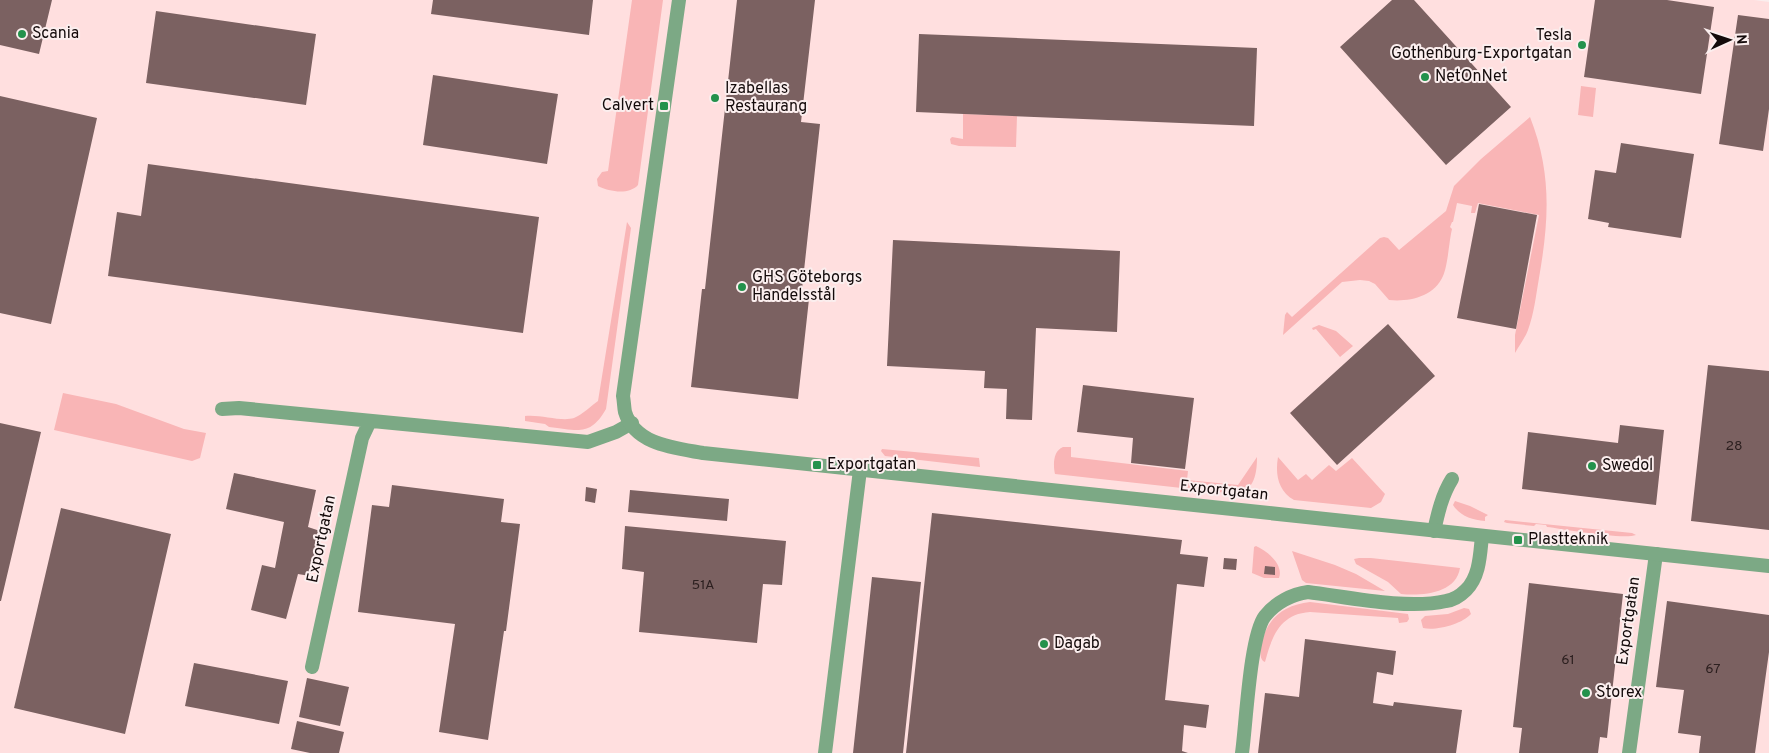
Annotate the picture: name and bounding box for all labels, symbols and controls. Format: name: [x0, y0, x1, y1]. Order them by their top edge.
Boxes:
north arrow: [1704, 15, 1754, 65]
place label: Scania: [32, 24, 79, 44]
place label: Tesla Gothenburg-Exportgatan: [1391, 26, 1572, 64]
marker: Scania: [16, 28, 28, 40]
text: N: [1732, 34, 1749, 45]
marker: Tesla Gothenburg-Exportgatan: [1576, 39, 1588, 51]
place label: NetOnNet: [1435, 67, 1507, 87]
marker: NetOnNet: [1419, 71, 1431, 83]
place label: Izabellas Restaurang: [725, 79, 807, 117]
marker: Izabellas Restaurang: [709, 92, 721, 104]
place label: Calvert: [602, 96, 654, 116]
marker: Calvert: [658, 100, 670, 112]
place label: GHS Göteborgs Handelsstål: [752, 268, 862, 306]
marker: GHS Göteborgs Handelsstål: [736, 281, 748, 293]
house number: 28: [1725, 438, 1743, 455]
place label: Exportgatan: [827, 455, 916, 475]
place label: Swedol: [1602, 456, 1653, 476]
marker: Exportgatan: [811, 459, 823, 471]
marker: Swedol: [1586, 460, 1598, 472]
street label: Exportgatan: [1179, 476, 1269, 506]
street label: Exportgatan: [303, 493, 341, 585]
place label: Plastteknik: [1528, 530, 1609, 550]
marker: Plastteknik: [1512, 534, 1524, 546]
street label: Exportgatan: [1613, 575, 1645, 667]
house number: 51A: [691, 577, 715, 594]
place label: Dagab: [1054, 634, 1100, 654]
marker: Dagab: [1038, 638, 1050, 650]
house number: 61: [1561, 652, 1575, 669]
house number: 67: [1705, 661, 1721, 678]
place label: Storex: [1596, 683, 1642, 703]
marker: Storex: [1580, 687, 1592, 699]

